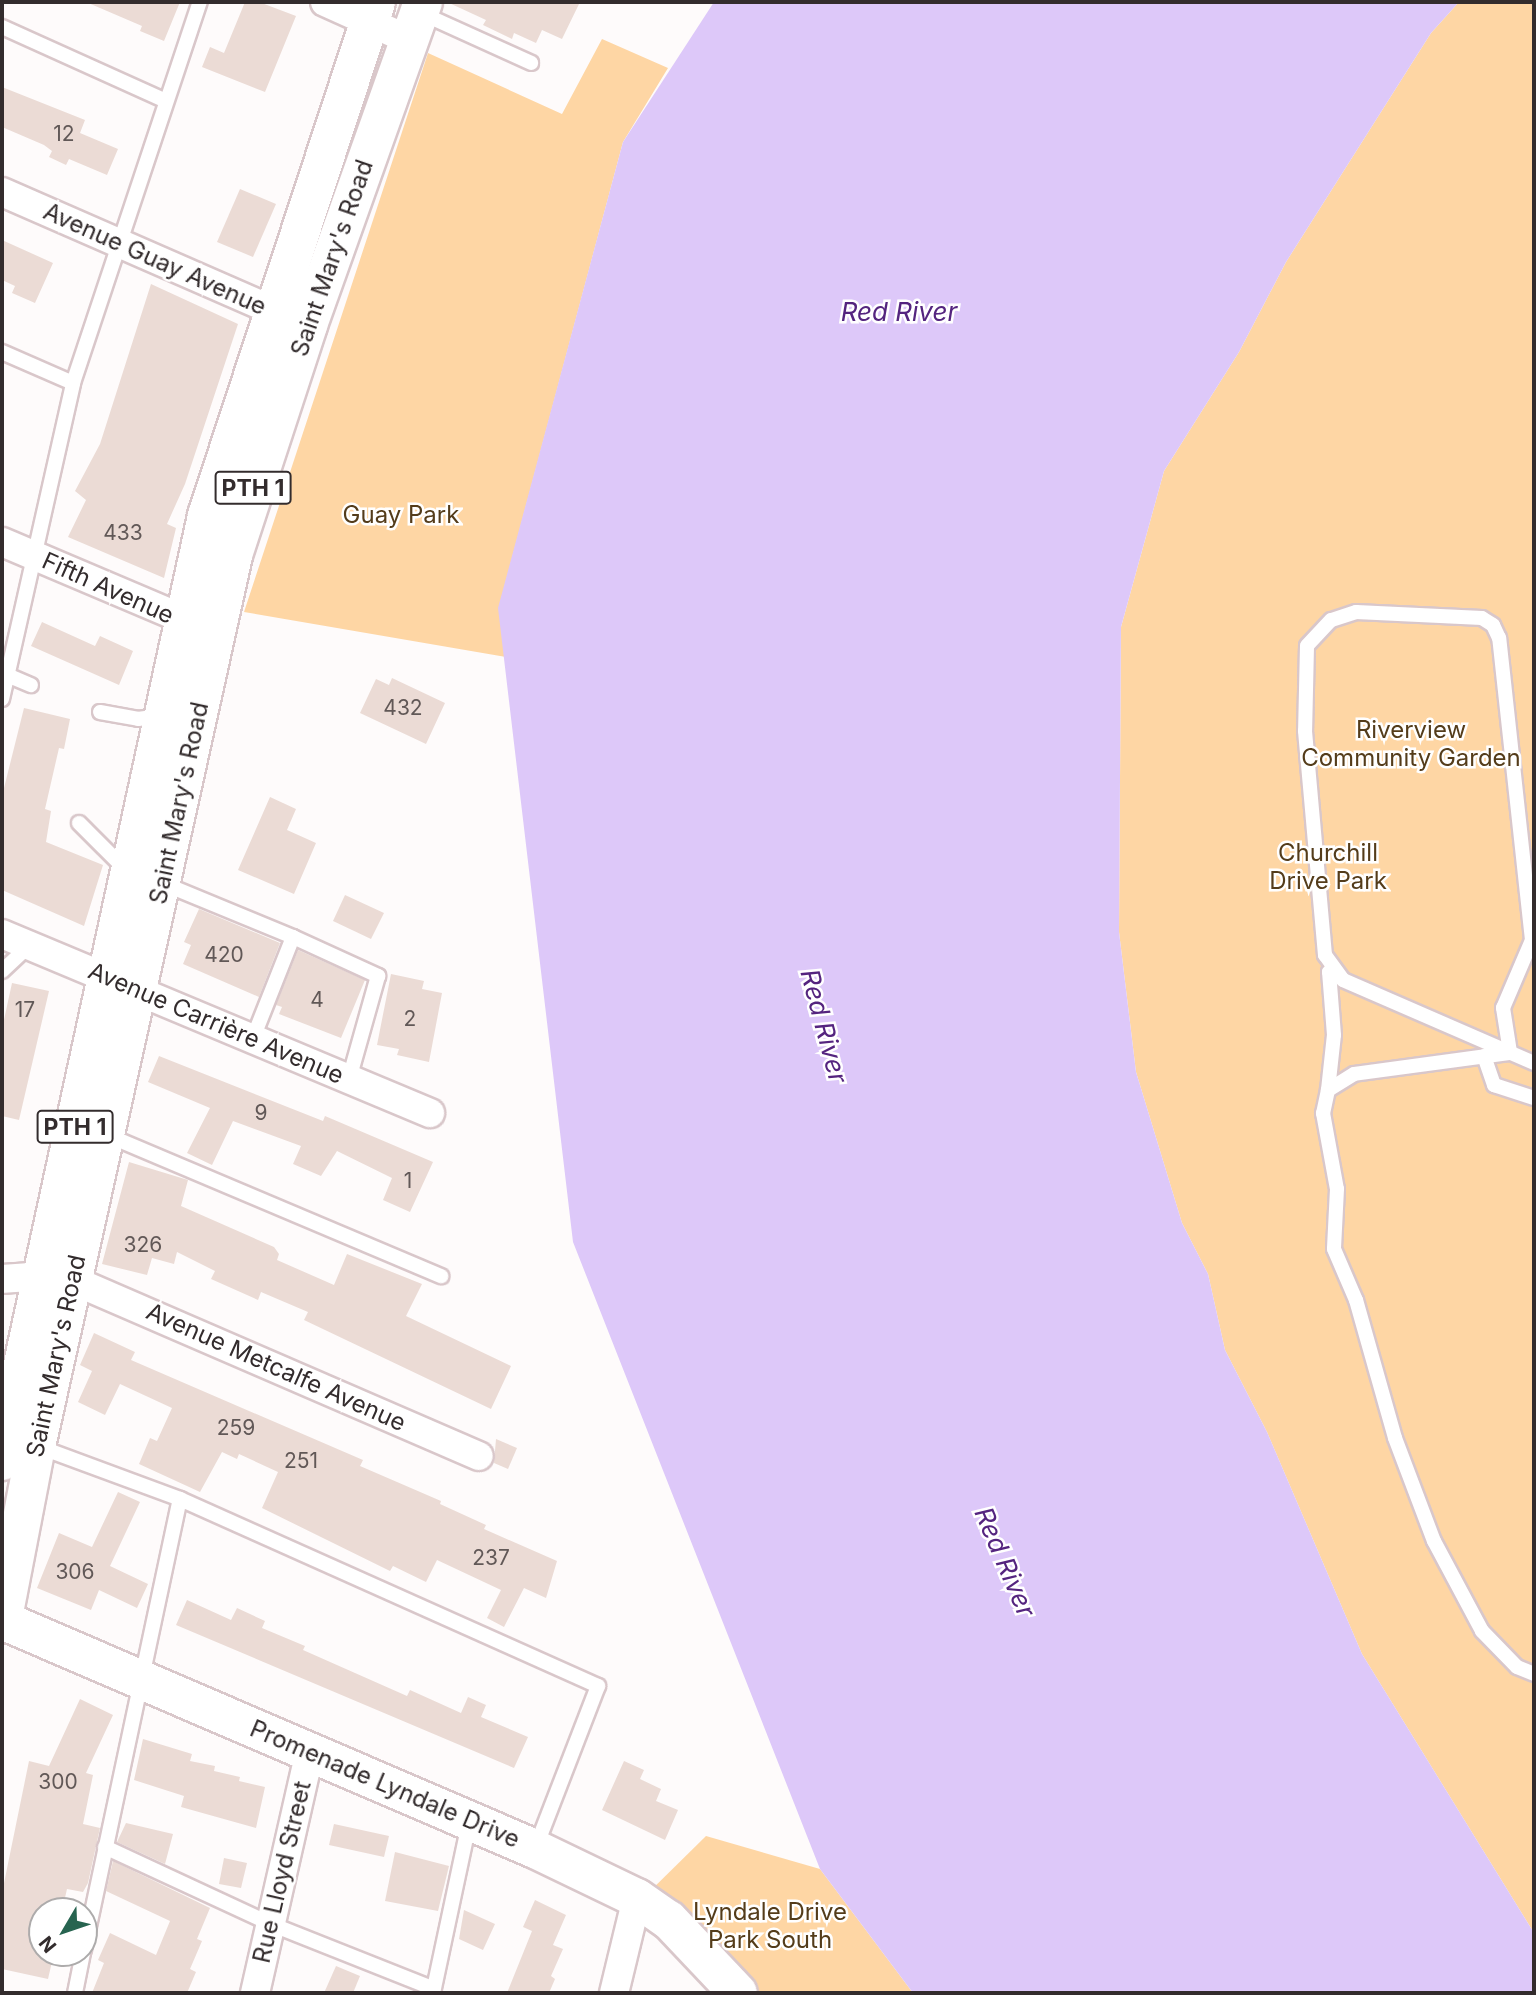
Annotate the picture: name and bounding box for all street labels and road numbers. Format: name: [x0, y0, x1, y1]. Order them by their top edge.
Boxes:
street label: Saint Mary's Road: [285, 156, 379, 360]
street label: Avenue Guay Avenue: [39, 197, 271, 321]
road number: PTH 1: [215, 468, 292, 508]
street label: Fifth Avenue: [38, 546, 178, 630]
street label: Saint Mary's Road: [143, 699, 215, 907]
street label: Avenue Carrière Avenue: [84, 956, 348, 1090]
road number: PTH 1: [36, 1108, 114, 1146]
street label: Saint Mary's Road: [20, 1252, 92, 1460]
street label: Avenue Metcalfe Avenue: [142, 1297, 410, 1437]
street label: Promenade Lyndale Drive: [246, 1714, 524, 1854]
street label: Rue Lloyd Street: [247, 1778, 317, 1966]

